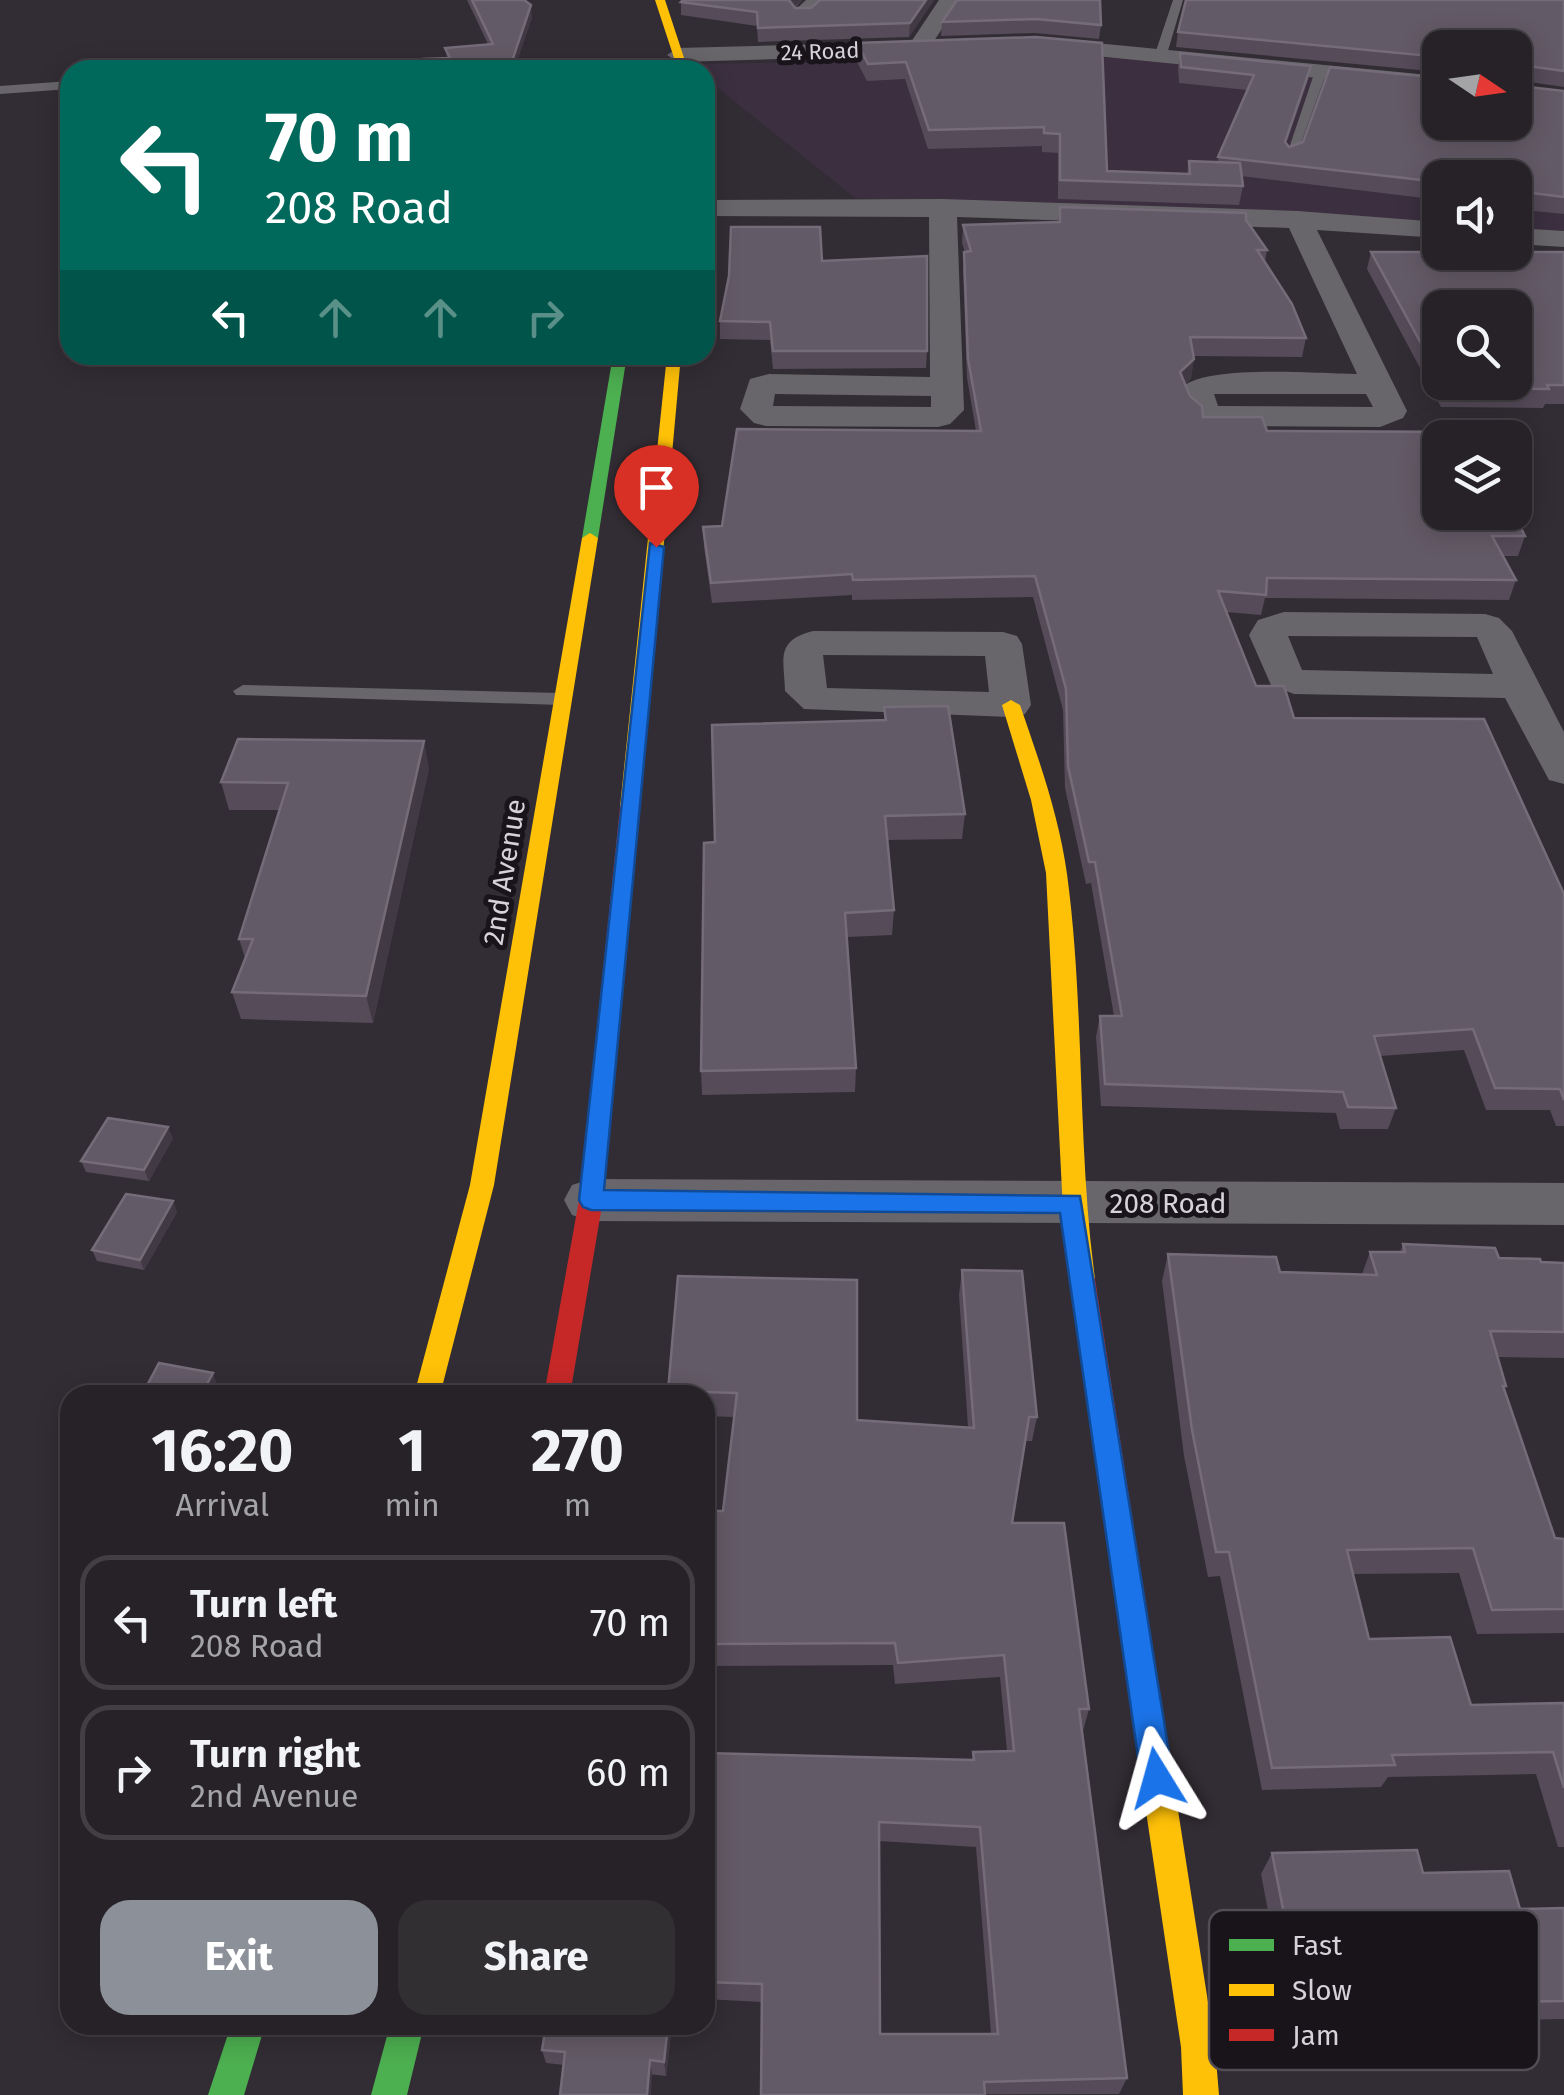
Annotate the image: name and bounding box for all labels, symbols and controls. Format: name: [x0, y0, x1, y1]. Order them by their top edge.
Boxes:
north arrow: [1422, 30, 1532, 140]
map controls: [1422, 30, 1532, 530]
street label: 24 Road: [780, 37, 860, 66]
text: 70 m: [265, 96, 414, 180]
icon: left: [100, 100, 230, 230]
button: sound: [1422, 160, 1532, 270]
text: 208 Road: [265, 181, 453, 235]
icon: left: [203, 290, 258, 345]
icon: ahead: [308, 290, 363, 345]
icon: ahead: [413, 290, 468, 345]
icon: right: [518, 290, 573, 345]
button: search: [1422, 290, 1532, 400]
button: layers: [1422, 420, 1532, 530]
pin: [614, 445, 699, 548]
icon: arrive: [629, 460, 684, 515]
street label: 2nd Avenue: [477, 797, 532, 947]
street label: 208 Road: [1110, 1187, 1226, 1220]
text: 16:20: [151, 1415, 293, 1487]
text: 1: [398, 1415, 426, 1487]
text: 270: [531, 1415, 624, 1487]
text: Arrival: [175, 1486, 269, 1524]
text: min: [385, 1486, 440, 1524]
text: m: [564, 1486, 591, 1524]
text: Turn left: [190, 1581, 337, 1627]
icon: left: [105, 1595, 160, 1650]
text: 70 m: [590, 1600, 670, 1646]
text: 208 Road: [190, 1627, 324, 1665]
position arrow: [1105, 1726, 1209, 1830]
text: Turn right: [190, 1731, 360, 1777]
icon: right: [105, 1745, 160, 1800]
text: 60 m: [586, 1750, 670, 1796]
text: 2nd Avenue: [190, 1777, 358, 1815]
button: Exit: [100, 1900, 378, 2015]
button: Share: [398, 1900, 675, 2015]
legend: [1209, 1910, 1539, 2070]
text: Fast: [1292, 1929, 1343, 1962]
text: Slow: [1292, 1974, 1352, 2007]
text: Jam: [1292, 2019, 1340, 2052]

